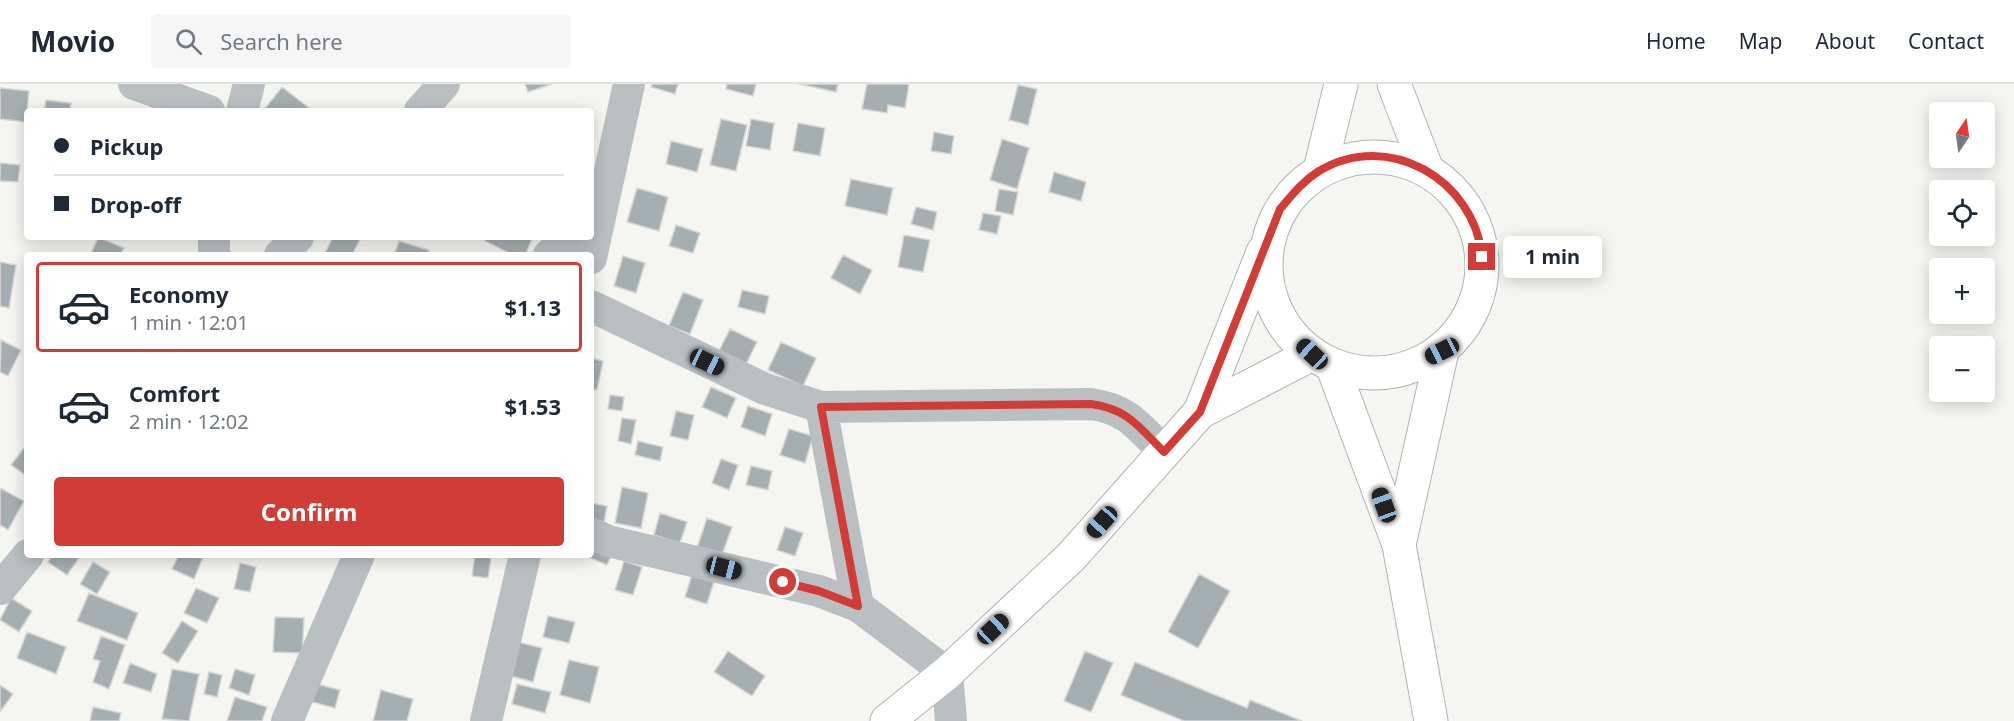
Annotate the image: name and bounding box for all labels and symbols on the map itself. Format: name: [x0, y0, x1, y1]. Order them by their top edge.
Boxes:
north arrow: [1929, 102, 1995, 168]
callout: 1 min: [1503, 236, 1602, 278]
route end: [1468, 243, 1495, 270]
car: [1293, 335, 1331, 373]
car: [1422, 335, 1462, 367]
car: [687, 346, 727, 378]
car: [1369, 485, 1399, 525]
car: [1083, 503, 1121, 541]
car: [704, 555, 744, 581]
route start: [769, 568, 796, 595]
car: [974, 610, 1012, 648]

